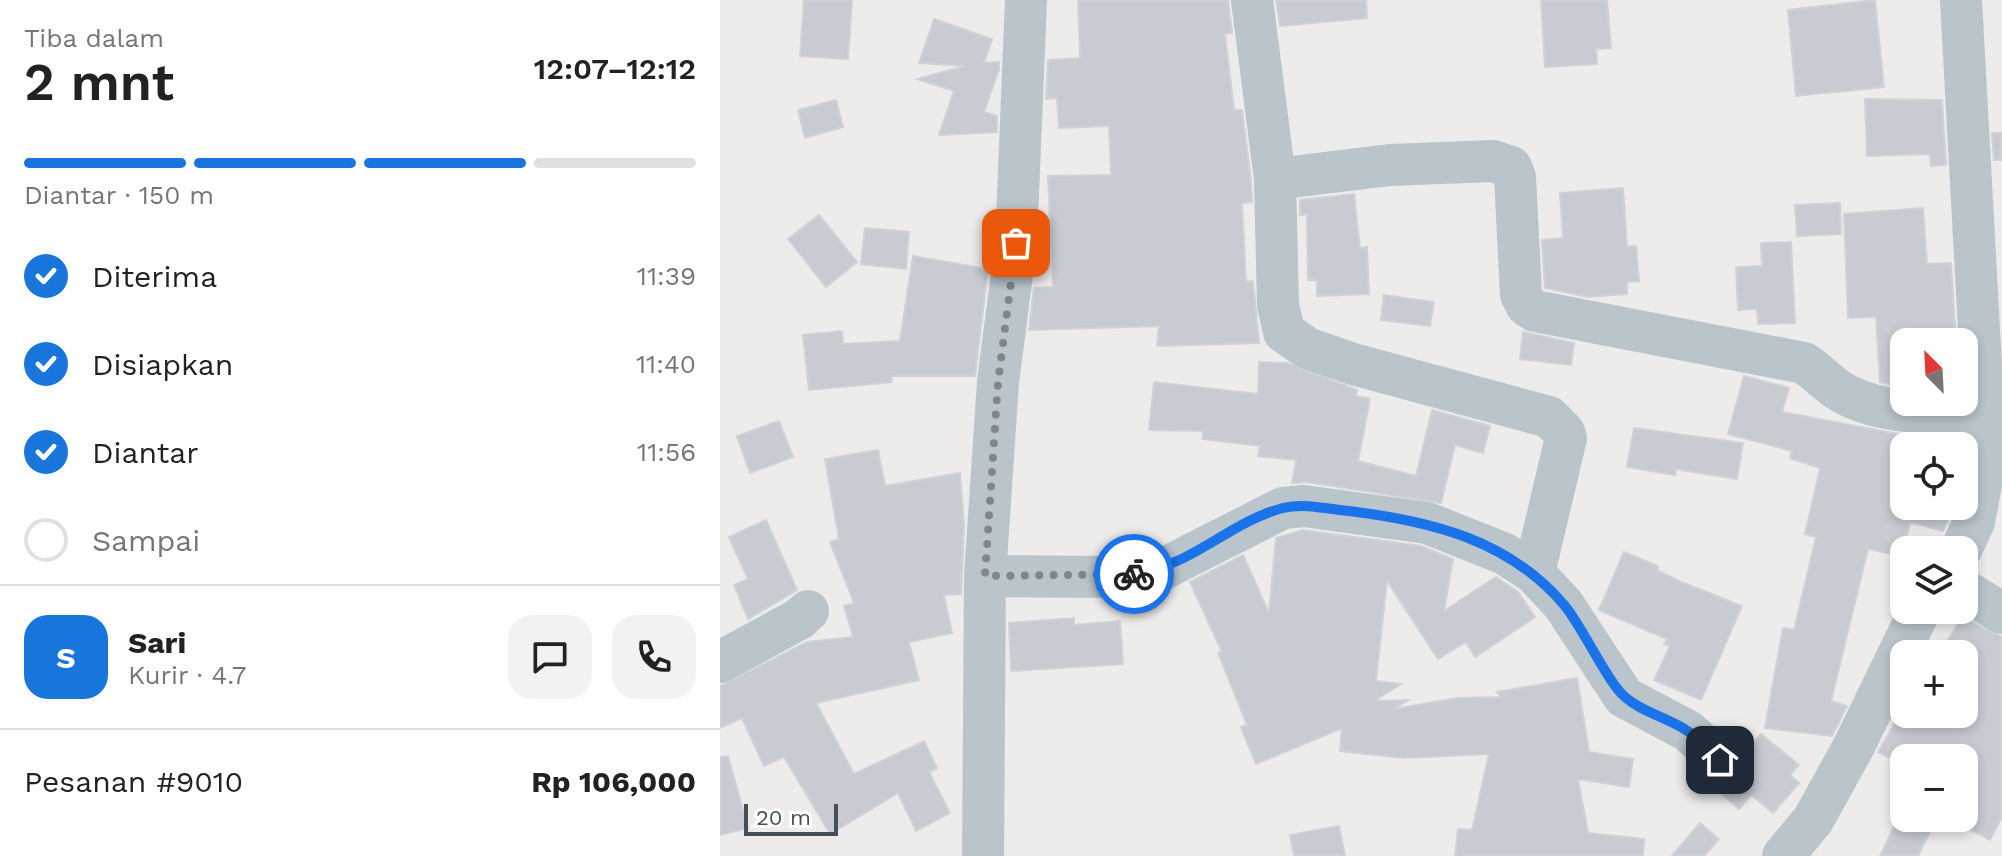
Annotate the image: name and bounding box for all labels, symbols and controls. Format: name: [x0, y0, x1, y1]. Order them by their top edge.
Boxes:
text: Tiba dalam: [24, 23, 164, 53]
text: 12:07–12:12: [534, 51, 696, 86]
text: 2 mnt: [24, 52, 174, 113]
text: Diantar · 150 m: [24, 180, 214, 210]
pin: [982, 209, 1050, 277]
icon: bag: [994, 221, 1038, 265]
icon: check: [24, 254, 68, 298]
text: Diterima: [92, 259, 217, 294]
text: 11:39: [637, 261, 696, 291]
north arrow: [1890, 328, 1978, 416]
map controls: [1890, 328, 1978, 832]
icon: check: [24, 342, 68, 386]
text: Disiapkan: [92, 347, 233, 382]
text: 11:40: [636, 349, 696, 379]
icon: check: [24, 430, 68, 474]
button: locate: [1890, 432, 1978, 520]
text: Diantar: [92, 435, 199, 470]
text: 11:56: [637, 437, 696, 467]
text: Sampai: [92, 523, 200, 558]
courier: [1094, 534, 1174, 614]
button: layers: [1890, 536, 1978, 624]
icon: bike: [1112, 552, 1156, 596]
button: chat: [508, 615, 592, 699]
button: phone: [612, 615, 696, 699]
text: Sari: [128, 625, 186, 660]
text: S: [56, 640, 76, 675]
button: +: [1890, 640, 1978, 728]
text: Kurir · 4.7: [128, 660, 246, 690]
pin: [1686, 726, 1754, 794]
icon: home: [1698, 738, 1742, 782]
button: −: [1890, 744, 1978, 832]
text: Pesanan #9010: [24, 764, 243, 799]
text: Rp 106,000: [531, 764, 696, 799]
scale bar: [744, 800, 838, 836]
text: 20 m: [756, 805, 811, 830]

